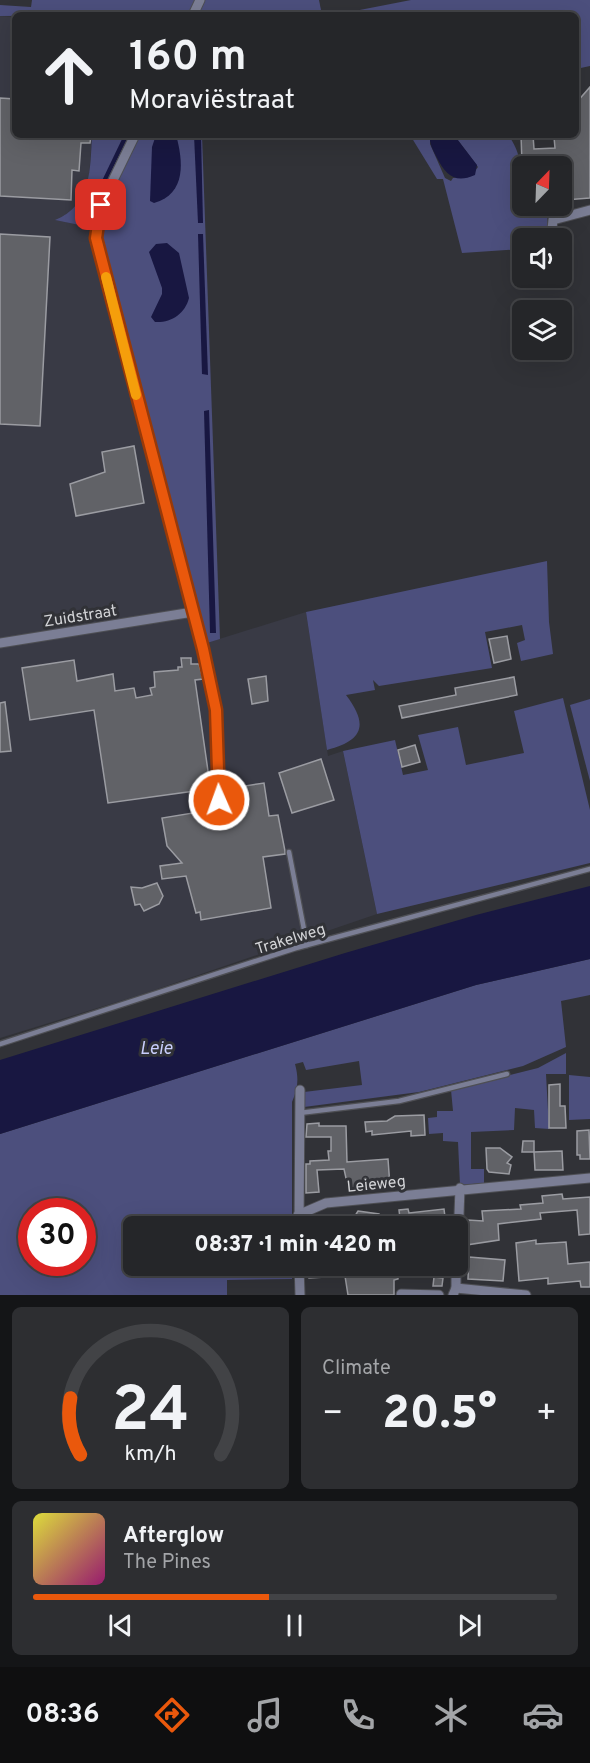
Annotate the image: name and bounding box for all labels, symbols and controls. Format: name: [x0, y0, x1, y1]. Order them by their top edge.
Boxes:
text: 160 m: [129, 32, 247, 85]
icon: ahead: [30, 36, 108, 114]
text: Moraviëstraat: [129, 84, 295, 118]
north arrow: [512, 156, 572, 216]
map controls: [512, 156, 572, 360]
pin: [75, 179, 126, 230]
icon: arrive: [84, 188, 117, 221]
button: sound: [512, 228, 572, 288]
button: layers: [512, 300, 572, 360]
street label: Zuidstraat: [42, 601, 118, 633]
position arrow: [187, 768, 251, 832]
street label: Trakelweg: [253, 920, 328, 960]
water label: Leie: [140, 1038, 173, 1061]
street label: Leieweg: [346, 1172, 407, 1198]
speed limit sign: 30: [18, 1198, 96, 1276]
text: 08:37 · 1 min · 420 m: [194, 1232, 397, 1259]
text: Climate: [322, 1356, 391, 1382]
text: 24: [111, 1374, 190, 1453]
text: 20.5°: [382, 1387, 497, 1444]
text: −: [322, 1394, 343, 1436]
text: +: [536, 1394, 557, 1436]
text: km/h: [124, 1441, 177, 1468]
text: Afterglow: [123, 1523, 224, 1550]
text: The Pines: [123, 1550, 211, 1576]
icon: previous: [104, 1609, 137, 1642]
icon: pause: [278, 1609, 311, 1642]
icon: next: [453, 1609, 486, 1642]
icon: directions: [151, 1694, 193, 1736]
icon: music: [244, 1694, 286, 1736]
icon: phone: [337, 1694, 379, 1736]
icon: climate: [430, 1694, 472, 1736]
icon: car: [522, 1694, 564, 1736]
text: 08:36: [25, 1698, 100, 1732]

